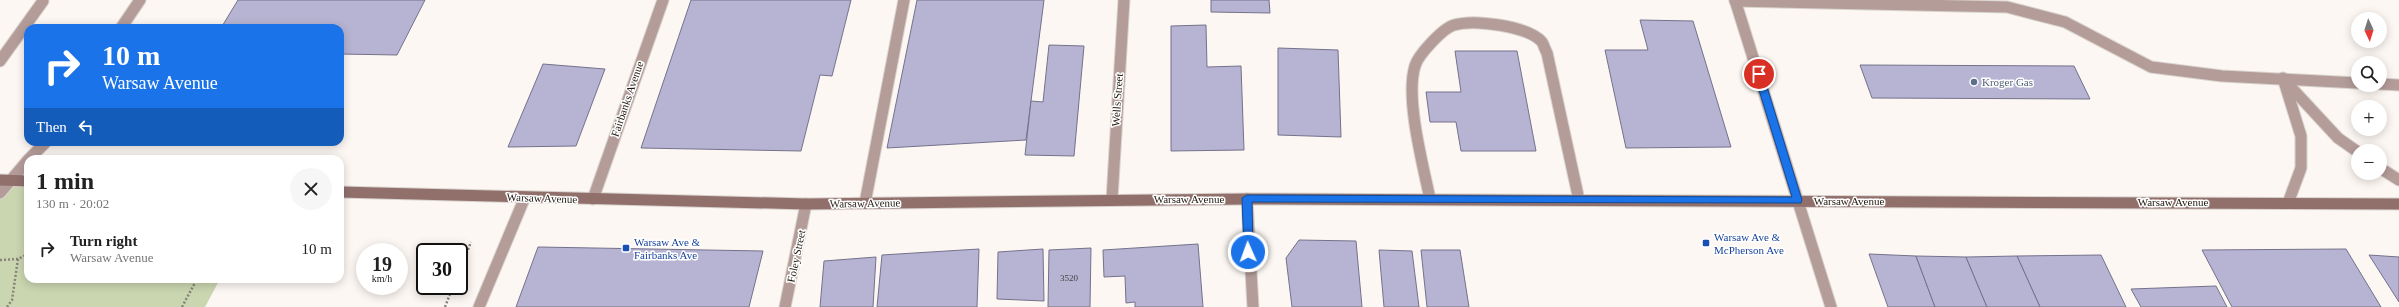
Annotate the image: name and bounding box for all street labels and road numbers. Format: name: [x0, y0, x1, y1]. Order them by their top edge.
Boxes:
street label: Fairbanks Avenue: [608, 60, 646, 138]
street label: Wells Street: [1109, 73, 1125, 127]
street label: Warsaw Avenue: [506, 191, 578, 205]
street label: Warsaw Avenue: [1154, 193, 1224, 205]
street label: Warsaw Avenue: [1814, 195, 1884, 207]
street label: Warsaw Avenue: [830, 196, 901, 210]
street label: Warsaw Avenue: [2138, 196, 2208, 208]
street label: Foley Street: [785, 229, 807, 283]

